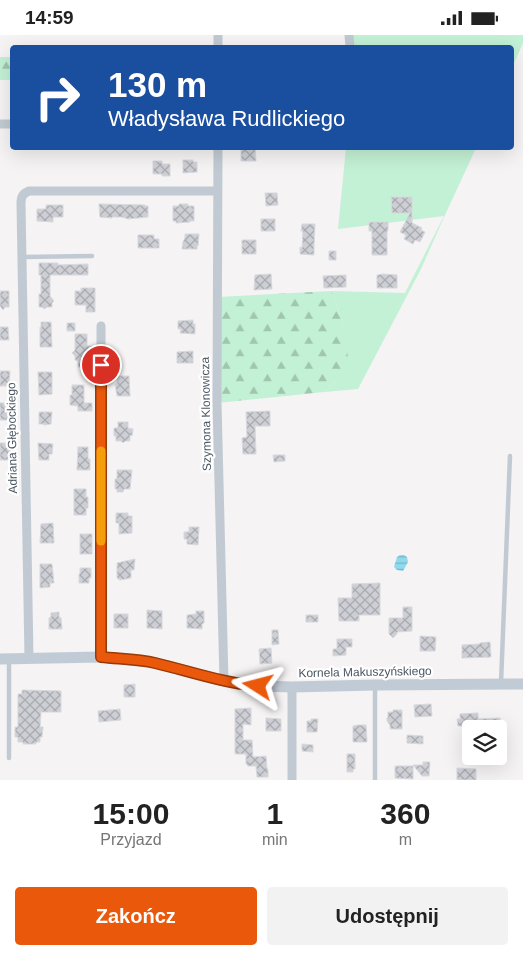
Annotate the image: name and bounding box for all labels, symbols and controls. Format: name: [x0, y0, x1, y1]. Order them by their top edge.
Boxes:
text: 14:59: [25, 7, 74, 28]
icon: right: [25, 65, 90, 130]
text: 130 m: [108, 65, 207, 104]
text: Władysława Rudlickiego: [108, 106, 345, 131]
pin: [80, 344, 122, 386]
icon: arrive: [87, 351, 115, 379]
street label: Szymona Klonowicza: [198, 357, 214, 471]
street label: Adriana Głębockiego: [4, 382, 20, 494]
position arrow: [231, 659, 283, 711]
street label: Kornela Makuszyńskiego: [298, 664, 432, 680]
map controls: [462, 720, 507, 765]
button: layers: [462, 720, 507, 765]
text: 15:00: [93, 797, 169, 830]
text: 1: [266, 797, 283, 830]
text: 360: [380, 797, 430, 830]
text: Przyjazd: [100, 831, 162, 848]
text: min: [262, 831, 288, 848]
text: m: [399, 831, 412, 848]
button: Zakończ: [15, 887, 257, 945]
button: Udostępnij: [267, 887, 508, 945]

